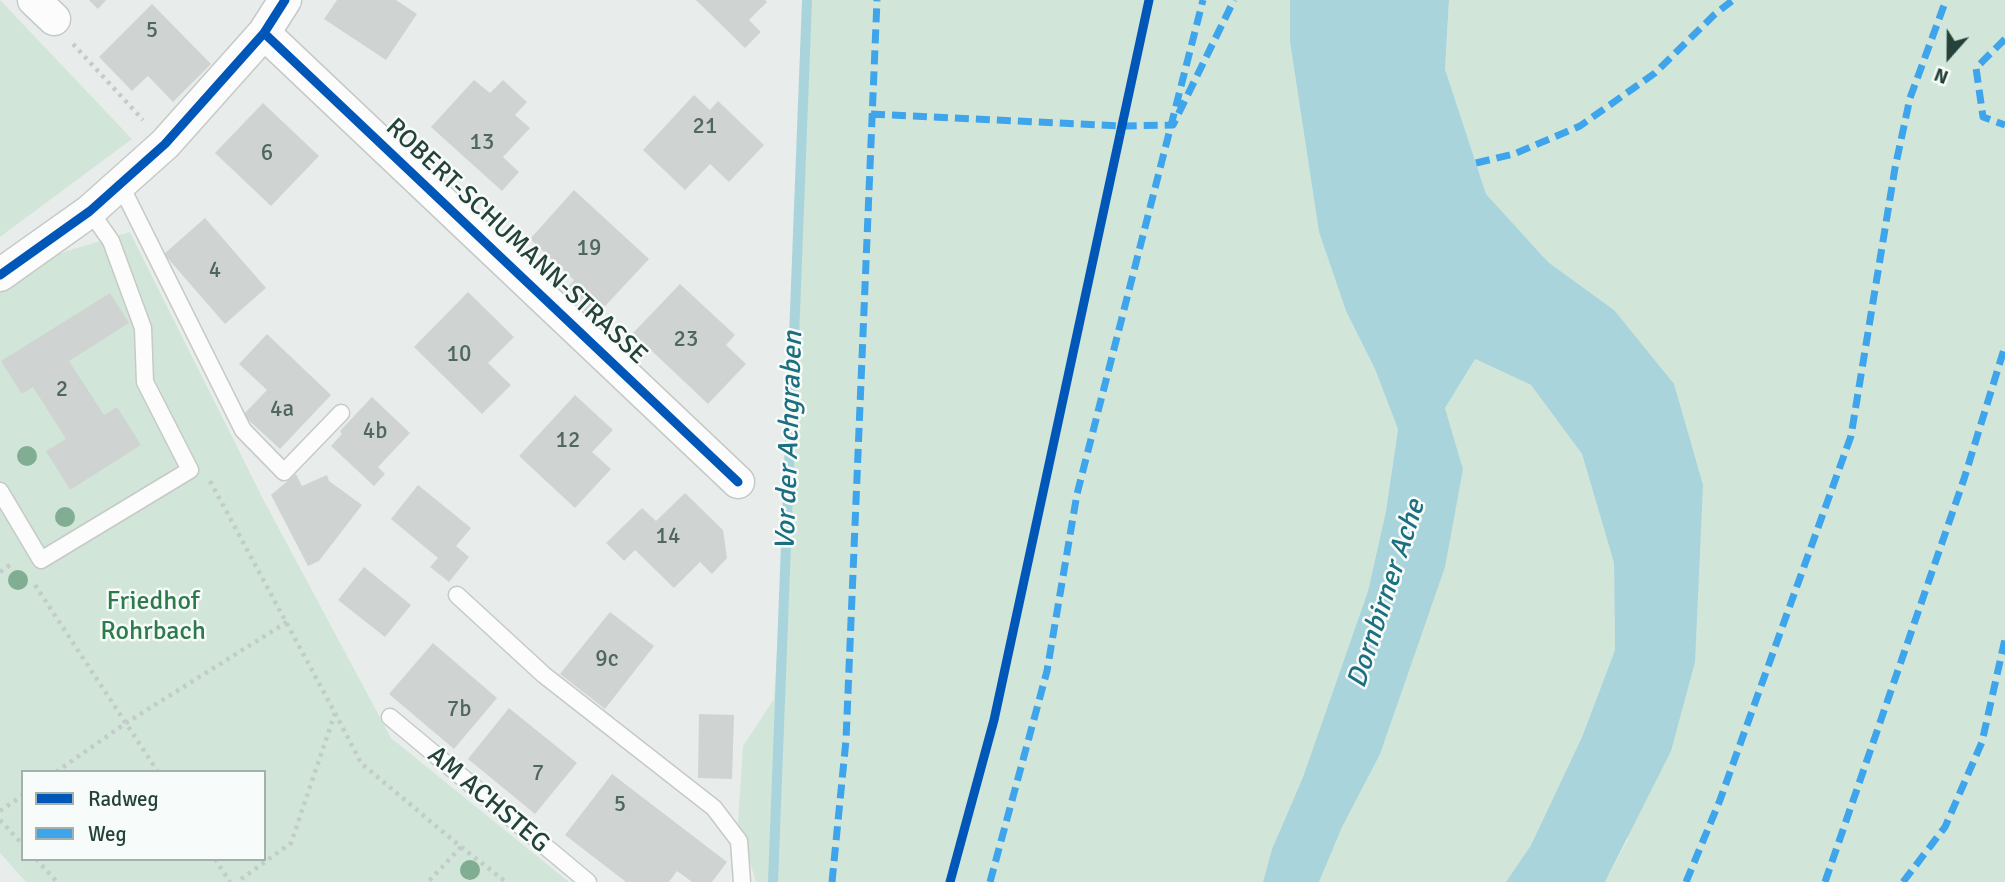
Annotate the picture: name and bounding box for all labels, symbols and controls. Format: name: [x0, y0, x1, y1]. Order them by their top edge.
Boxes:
house number: 5: [146, 17, 158, 45]
north arrow: [1914, 21, 1984, 91]
text: N: [1931, 62, 1952, 89]
street label: ROBERT-SCHUMANN-STRASSE: [379, 112, 653, 372]
house number: 21: [693, 113, 717, 141]
house number: 13: [470, 129, 494, 157]
house number: 6: [261, 140, 273, 168]
house number: 19: [577, 235, 601, 263]
house number: 4: [209, 257, 221, 285]
house number: 23: [674, 326, 698, 354]
water label: Vor der Achgraben: [769, 331, 811, 551]
house number: 10: [447, 341, 471, 369]
house number: 2: [56, 376, 68, 404]
house number: 4a: [270, 396, 294, 424]
house number: 4b: [363, 418, 387, 446]
house number: 12: [556, 427, 580, 455]
water label: Dornbirner Ache: [1341, 496, 1433, 692]
house number: 14: [656, 523, 680, 551]
park label: Friedhof Rohrbach: [100, 586, 206, 648]
house number: 9c: [595, 646, 619, 674]
house number: 7b: [447, 696, 471, 724]
street label: AM ACHSTEG: [421, 740, 555, 860]
house number: 7: [532, 760, 544, 788]
legend: [21, 770, 266, 861]
text: Radweg: [88, 786, 159, 812]
house number: 5: [614, 791, 626, 819]
text: Weg: [88, 821, 127, 847]

